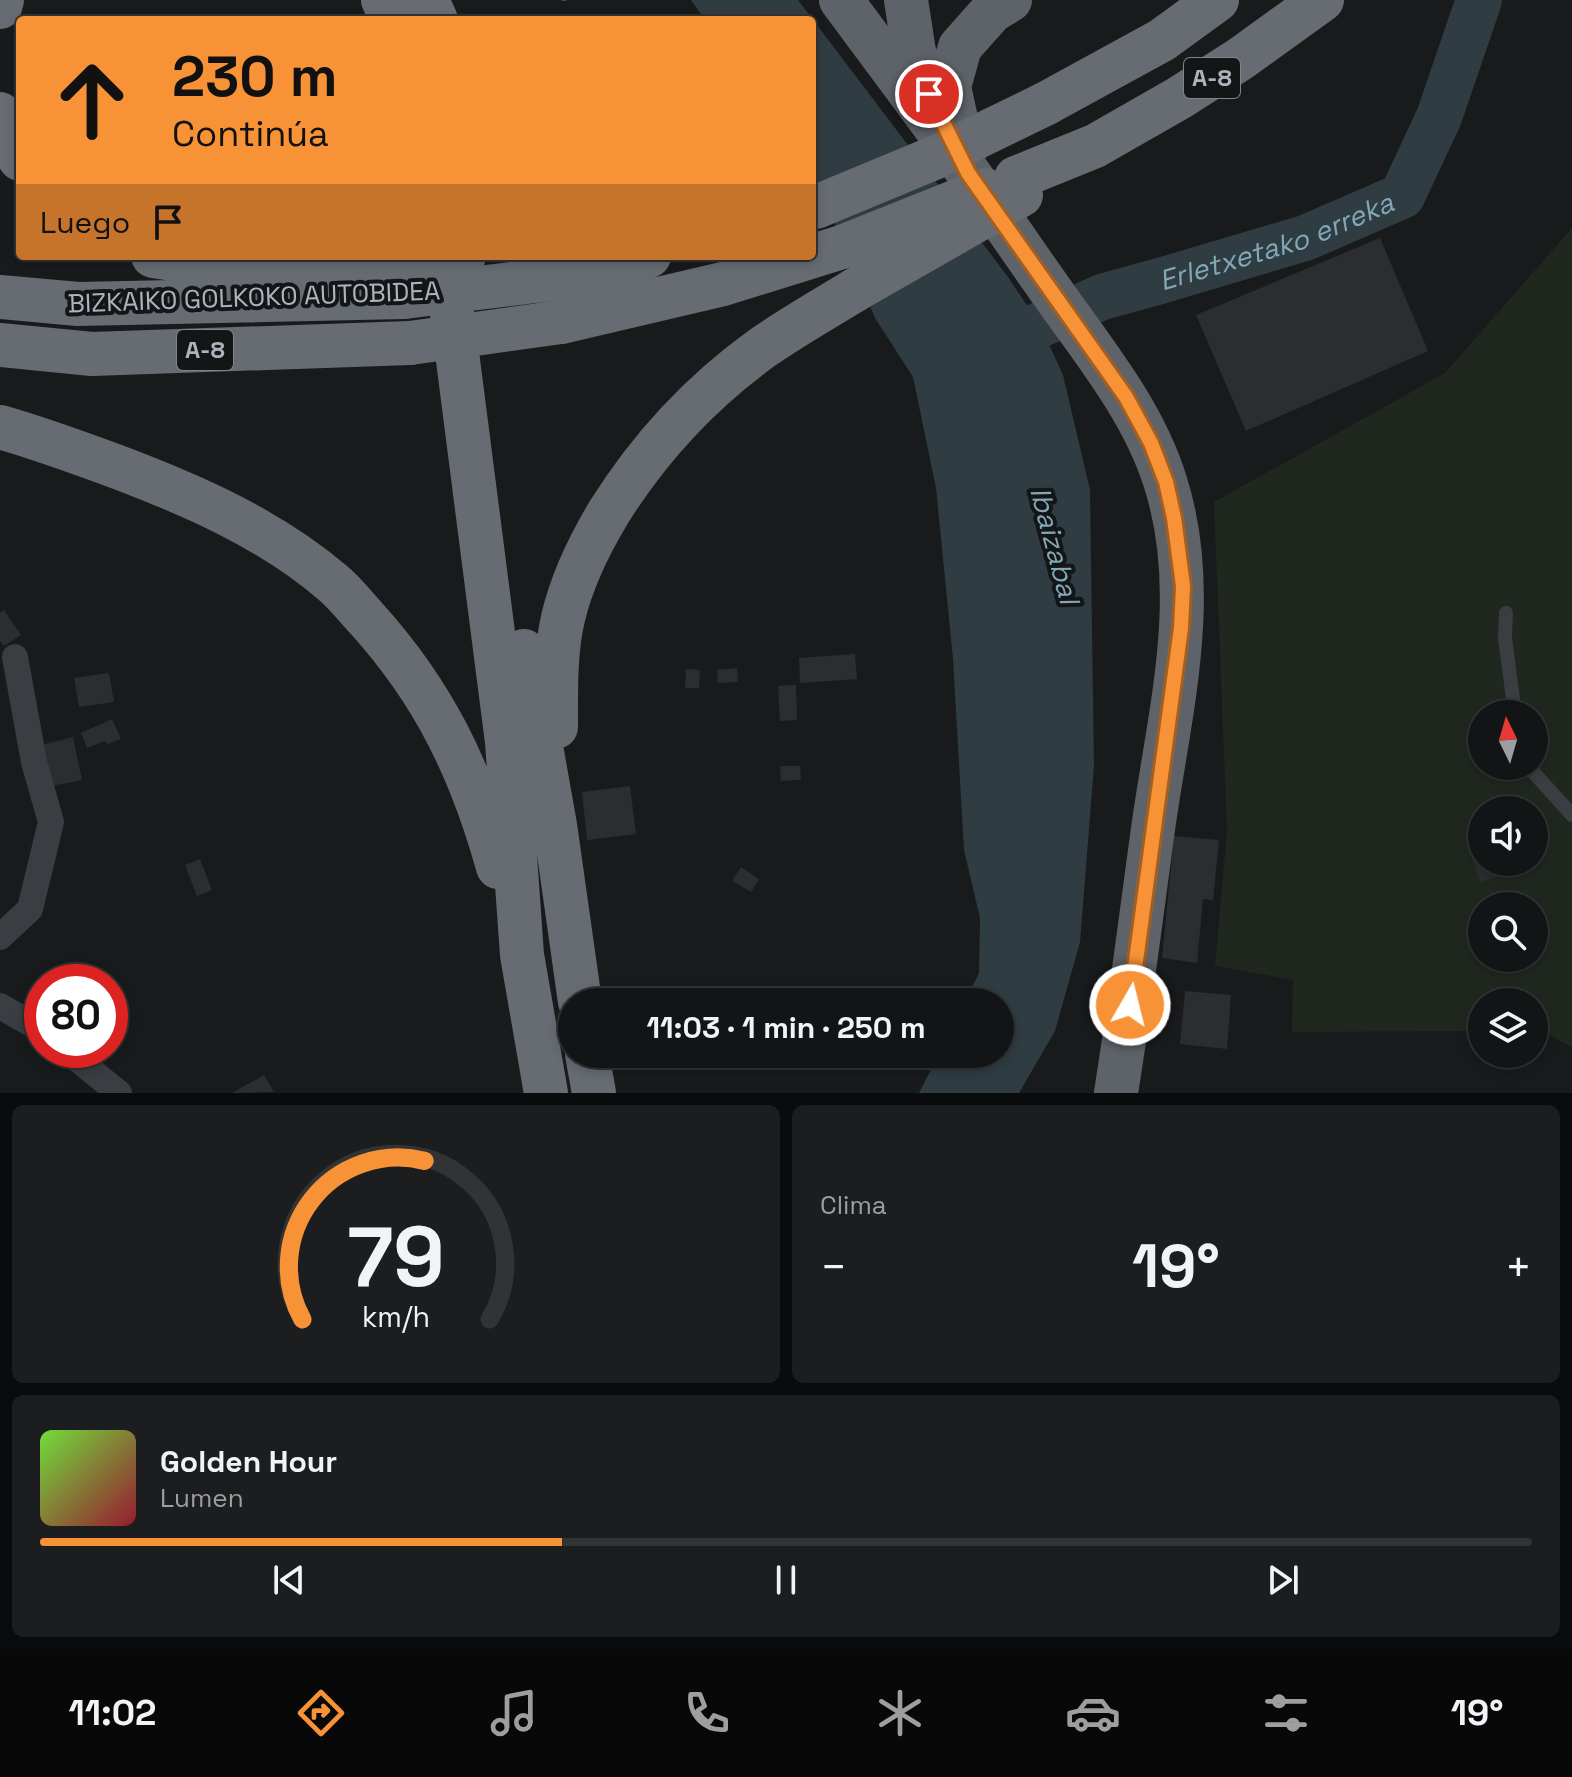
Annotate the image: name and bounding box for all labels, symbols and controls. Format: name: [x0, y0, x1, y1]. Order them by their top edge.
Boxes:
text: 230 m: [172, 41, 338, 112]
icon: ahead: [40, 48, 144, 152]
road number: A-8: [1184, 58, 1240, 98]
pin: [895, 60, 963, 128]
icon: arrive: [907, 72, 951, 116]
text: Continúa: [172, 111, 329, 157]
water label: Erletxetako erreka: [1155, 184, 1400, 298]
icon: arrive: [146, 200, 190, 244]
text: Luego: [40, 203, 130, 242]
street label: BIZKAIKO GOLKOKO AUTOBIDEA: [67, 274, 441, 320]
road number: A-8: [177, 330, 233, 370]
water label: Ibaizabal: [1022, 483, 1089, 610]
north arrow: [1468, 700, 1548, 780]
map controls: [1468, 700, 1548, 1068]
button: sound: [1468, 796, 1548, 876]
button: search: [1468, 892, 1548, 972]
position arrow: [1088, 963, 1172, 1047]
speed limit sign: 80: [24, 964, 128, 1068]
button: layers: [1468, 988, 1548, 1068]
text: 11:03 · 1 min · 250 m: [646, 1008, 926, 1047]
text: Clima: [820, 1188, 887, 1222]
text: 79: [347, 1204, 445, 1310]
text: 19°: [1132, 1228, 1220, 1305]
text: −: [820, 1239, 847, 1295]
text: +: [1505, 1239, 1532, 1295]
text: km/h: [362, 1299, 430, 1335]
text: Golden Hour: [160, 1442, 337, 1481]
text: Lumen: [160, 1481, 244, 1515]
icon: previous: [267, 1558, 311, 1602]
icon: pause: [764, 1558, 808, 1602]
icon: next: [1261, 1558, 1305, 1602]
icon: directions: [293, 1685, 349, 1741]
icon: music: [486, 1685, 542, 1741]
icon: phone: [679, 1685, 735, 1741]
icon: climate: [872, 1685, 928, 1741]
icon: car: [1065, 1685, 1121, 1741]
icon: filters: [1258, 1685, 1314, 1741]
text: 11:02: [68, 1690, 156, 1736]
text: 19°: [1451, 1690, 1504, 1736]

